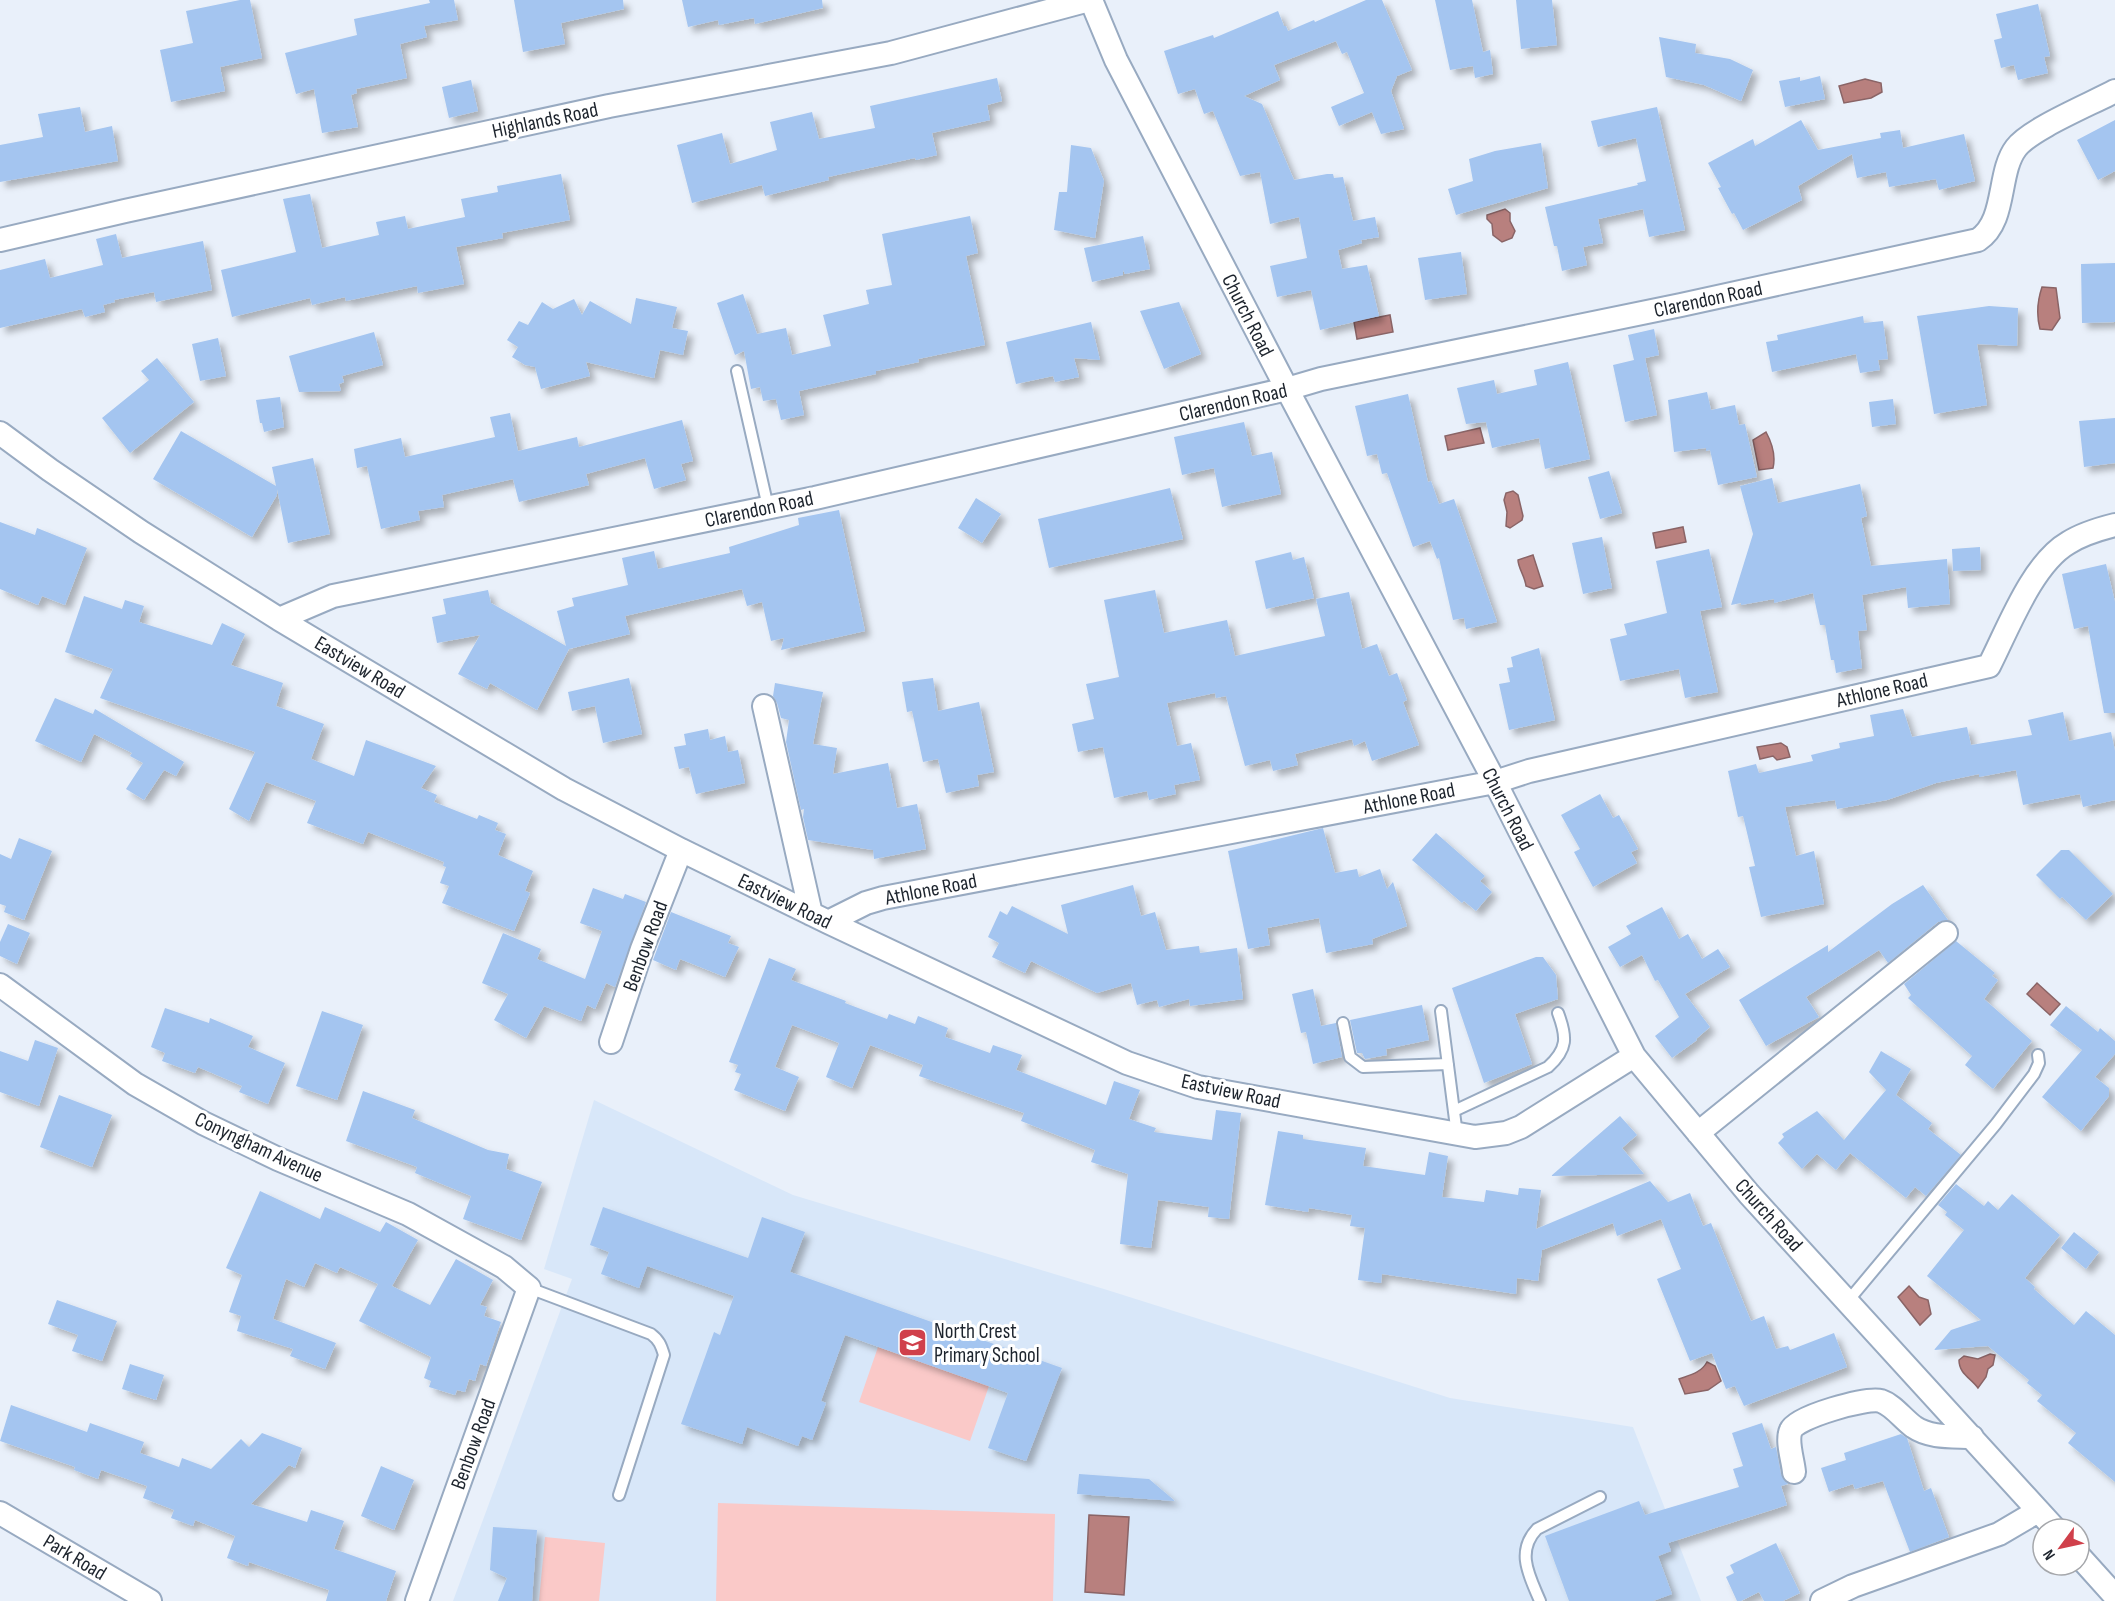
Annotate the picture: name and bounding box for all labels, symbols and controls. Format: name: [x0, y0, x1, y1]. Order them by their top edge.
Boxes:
street label: Highlands Road: [490, 97, 600, 144]
street label: Church Road: [1216, 270, 1279, 361]
street label: Clarendon Road: [1652, 276, 1765, 323]
street label: Clarendon Road: [1177, 378, 1290, 427]
street label: Clarendon Road: [703, 486, 816, 533]
street label: Eastview Road: [310, 631, 409, 704]
street label: Athlone Road: [1833, 668, 1930, 713]
street label: Church Road: [1476, 764, 1539, 855]
street label: Athlone Road: [1360, 777, 1457, 820]
street label: Eastview Road: [734, 868, 836, 935]
street label: Athlone Road: [882, 868, 979, 911]
street label: Benbow Road: [618, 898, 673, 995]
street label: Eastview Road: [1179, 1069, 1283, 1114]
street label: Conyngham Avenue: [191, 1107, 327, 1188]
street label: Church Road: [1729, 1174, 1808, 1257]
place label: North Crest Primary School: [934, 1319, 1040, 1368]
school or university icon: North Crest Primary School: [897, 1327, 929, 1359]
street label: Benbow Road: [446, 1396, 501, 1493]
north arrow: [2031, 1517, 2091, 1577]
street label: Park Road: [39, 1529, 111, 1586]
text: N: [2039, 1546, 2060, 1563]

